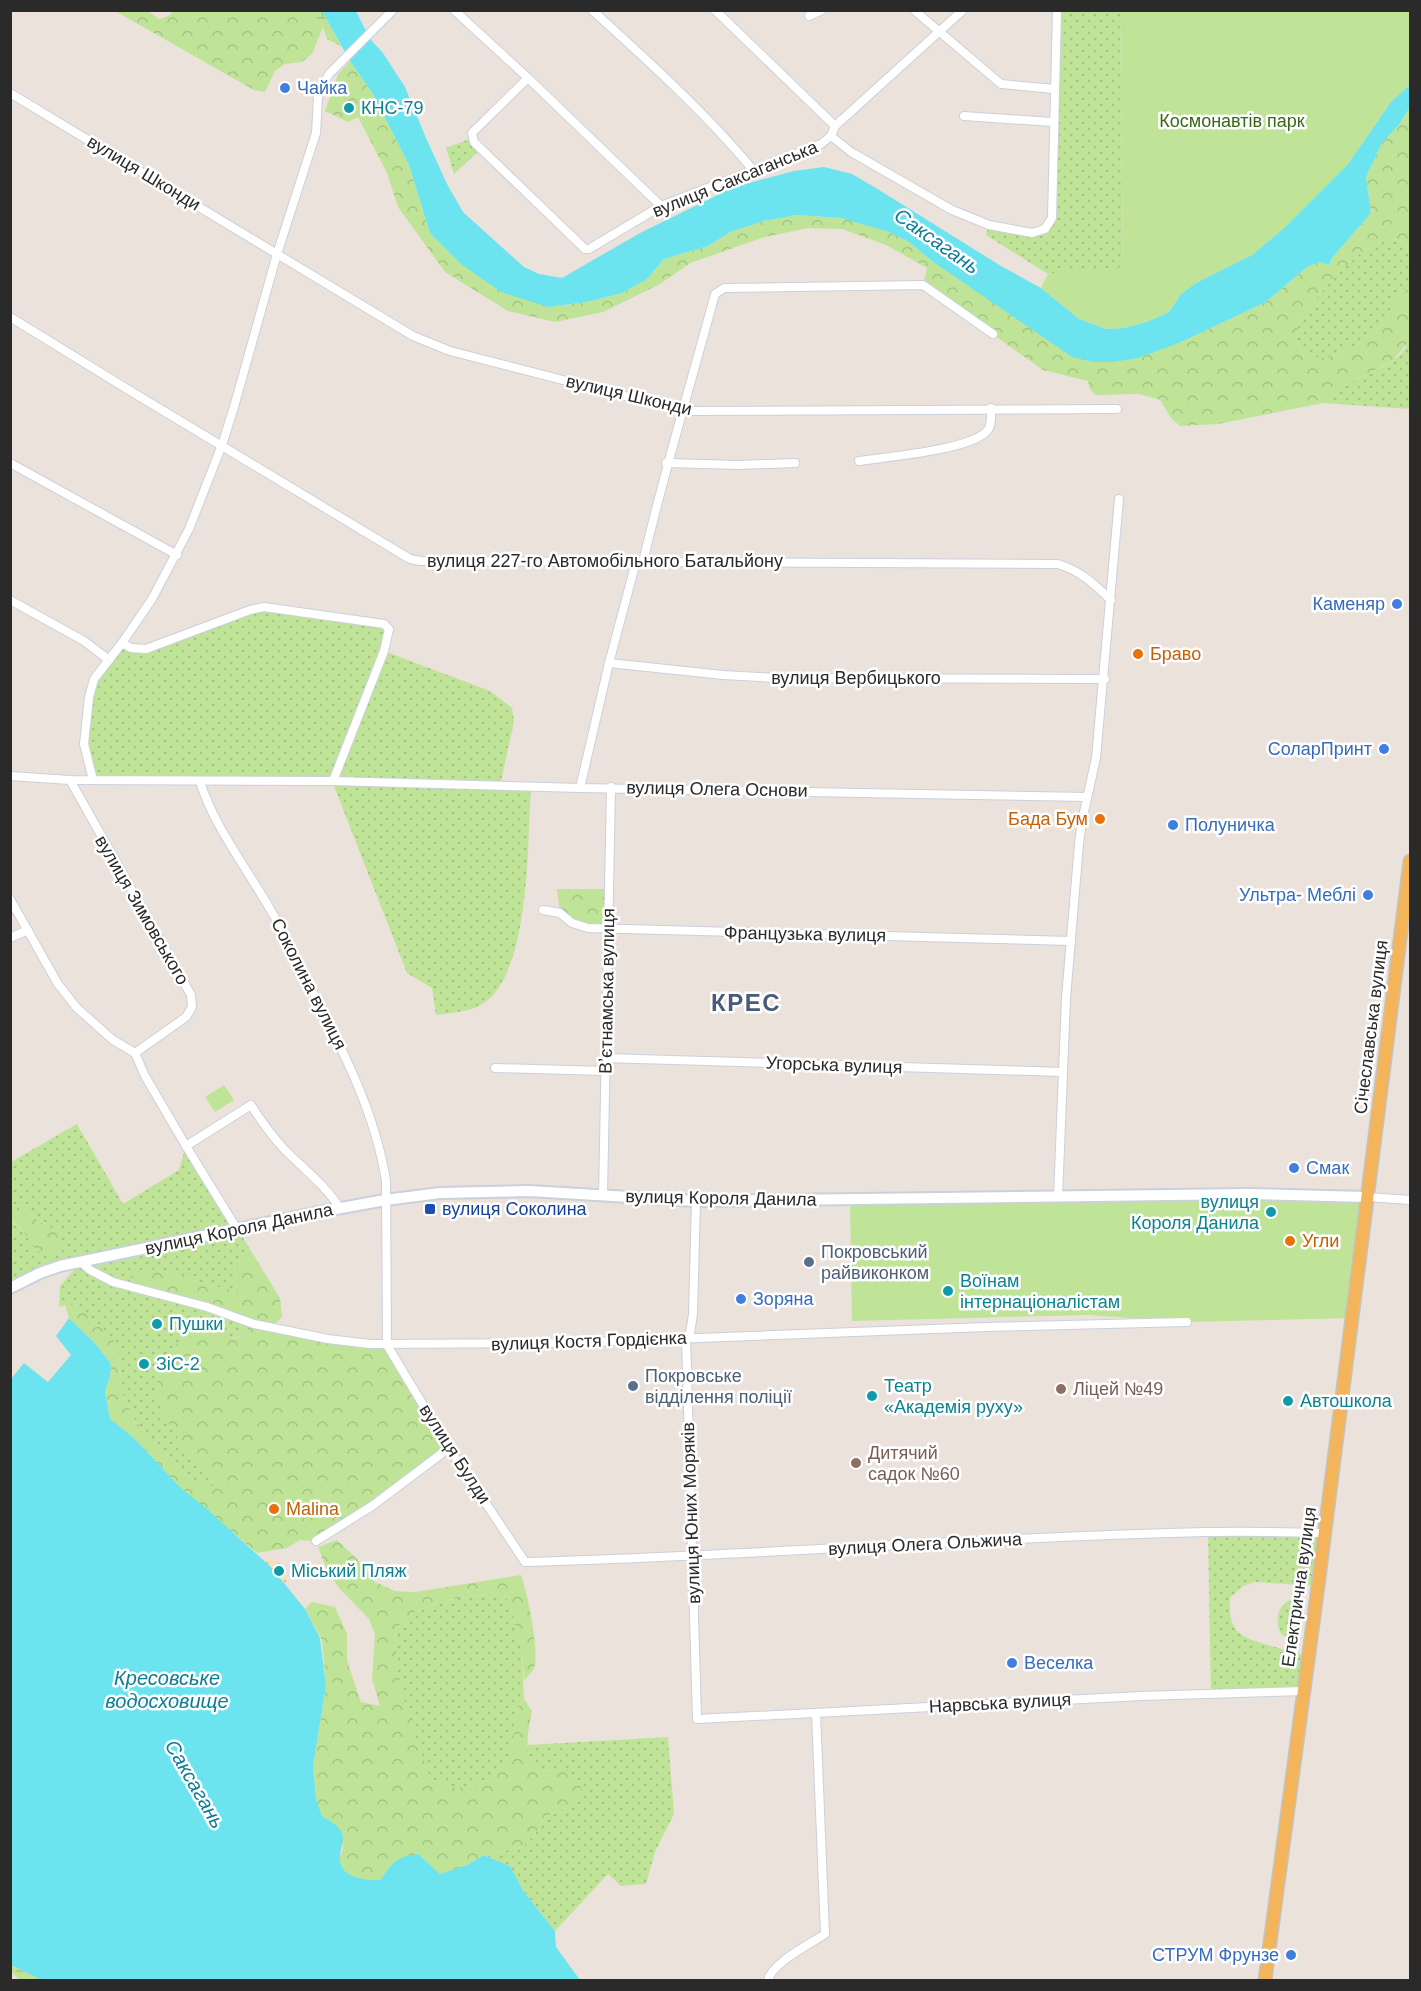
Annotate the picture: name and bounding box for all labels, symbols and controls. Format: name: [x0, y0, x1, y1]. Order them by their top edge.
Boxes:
place label: Чайка: [297, 78, 348, 98]
marker: Чайка: [278, 81, 292, 95]
place label: КНС-79: [361, 98, 424, 118]
marker: КНС-79: [342, 101, 356, 115]
park label: Космонавтів парк: [1159, 111, 1305, 131]
street label: вулиця Шконди: [84, 131, 204, 215]
street label: вулиця Саксаганська: [649, 136, 821, 221]
water label: Саксагань: [890, 204, 984, 278]
street label: вулиця Шконди: [564, 371, 694, 419]
street label: вулиця 227-го Автомобільного Батальйону: [427, 551, 783, 571]
place label: Каменяр: [1312, 594, 1385, 614]
marker: Каменяр: [1390, 597, 1404, 611]
place label: Браво: [1150, 644, 1201, 664]
marker: Браво: [1131, 647, 1145, 661]
street label: вулиця Вербицького: [771, 668, 941, 688]
place label: СоларПринт: [1268, 739, 1372, 759]
marker: СоларПринт: [1377, 742, 1391, 756]
street label: вулиця Олега Основи: [626, 777, 808, 801]
place label: Бада Бум: [1008, 809, 1088, 829]
marker: Бада Бум: [1093, 812, 1107, 826]
place label: Полуничка: [1185, 815, 1276, 835]
marker: Полуничка: [1166, 818, 1180, 832]
street label: вулиця Зимовського: [91, 832, 193, 988]
place label: Ультра- Меблі: [1239, 885, 1356, 905]
marker: Ультра- Меблі: [1361, 888, 1375, 902]
street label: Вʼєтнамська вулиця: [596, 908, 618, 1074]
street label: Соколина вулиця: [267, 915, 351, 1053]
street label: Французька вулиця: [724, 923, 886, 945]
street label: Січеславська вулиця: [1350, 939, 1392, 1115]
district label: КРЕС: [711, 989, 781, 1016]
street label: Угорська вулиця: [765, 1053, 903, 1077]
place label: Смак: [1306, 1158, 1349, 1178]
marker: Смак: [1287, 1161, 1301, 1175]
street label: вулиця Короля Данила: [625, 1186, 818, 1210]
place label: вулиця Короля Данила: [1131, 1192, 1260, 1233]
street label: вулиця Короля Данила: [143, 1199, 336, 1259]
place label: вулиця Соколина: [442, 1199, 588, 1219]
marker: вулиця Соколина: [423, 1202, 437, 1216]
marker: вулиця Короля Данила: [1264, 1205, 1278, 1219]
place label: Угли: [1302, 1231, 1339, 1251]
marker: Угли: [1283, 1234, 1297, 1248]
place label: Покровський райвиконком: [821, 1242, 929, 1283]
marker: Покровський райвиконком: [802, 1255, 816, 1269]
place label: Воїнам інтернаціоналістам: [960, 1271, 1120, 1312]
marker: Воїнам інтернаціоналістам: [941, 1284, 955, 1298]
place label: Зоряна: [753, 1289, 814, 1309]
marker: Зоряна: [734, 1292, 748, 1306]
place label: Пушки: [169, 1314, 223, 1334]
marker: Пушки: [150, 1317, 164, 1331]
street label: вулиця Костя Гордієнка: [491, 1328, 688, 1354]
place label: ЗіС-2: [156, 1354, 200, 1374]
marker: ЗіС-2: [137, 1357, 151, 1371]
place label: Покровське відділення поліції: [645, 1366, 792, 1407]
place label: Театр «Академія руху»: [884, 1376, 1023, 1417]
marker: Покровське відділення поліції: [626, 1379, 640, 1393]
place label: Ліцей №49: [1073, 1379, 1163, 1399]
marker: Ліцей №49: [1054, 1382, 1068, 1396]
marker: Театр «Академія руху»: [865, 1389, 879, 1403]
place label: Автошкола: [1300, 1391, 1393, 1411]
marker: Автошкола: [1281, 1394, 1295, 1408]
street label: вулиця Булди: [415, 1401, 495, 1507]
street label: вулиця Юних Моряків: [678, 1422, 704, 1604]
place label: Дитячий садок №60: [868, 1443, 960, 1484]
marker: Дитячий садок №60: [849, 1456, 863, 1470]
place label: Malina: [286, 1499, 340, 1519]
marker: Malina: [267, 1502, 281, 1516]
street label: Електрична вулиця: [1278, 1506, 1320, 1668]
street label: вулиця Олега Ольжича: [828, 1529, 1023, 1559]
place label: Міський Пляж: [291, 1561, 407, 1581]
marker: Міський Пляж: [272, 1564, 286, 1578]
place label: Веселка: [1024, 1653, 1094, 1673]
marker: Веселка: [1005, 1656, 1019, 1670]
water label: Кресовське водосховище: [105, 1667, 229, 1712]
street label: Нарвська вулиця: [928, 1689, 1072, 1717]
water label: Саксагань: [161, 1736, 229, 1832]
place label: СТРУМ Фрунзе: [1152, 1945, 1279, 1965]
marker: СТРУМ Фрунзе: [1284, 1948, 1298, 1962]

